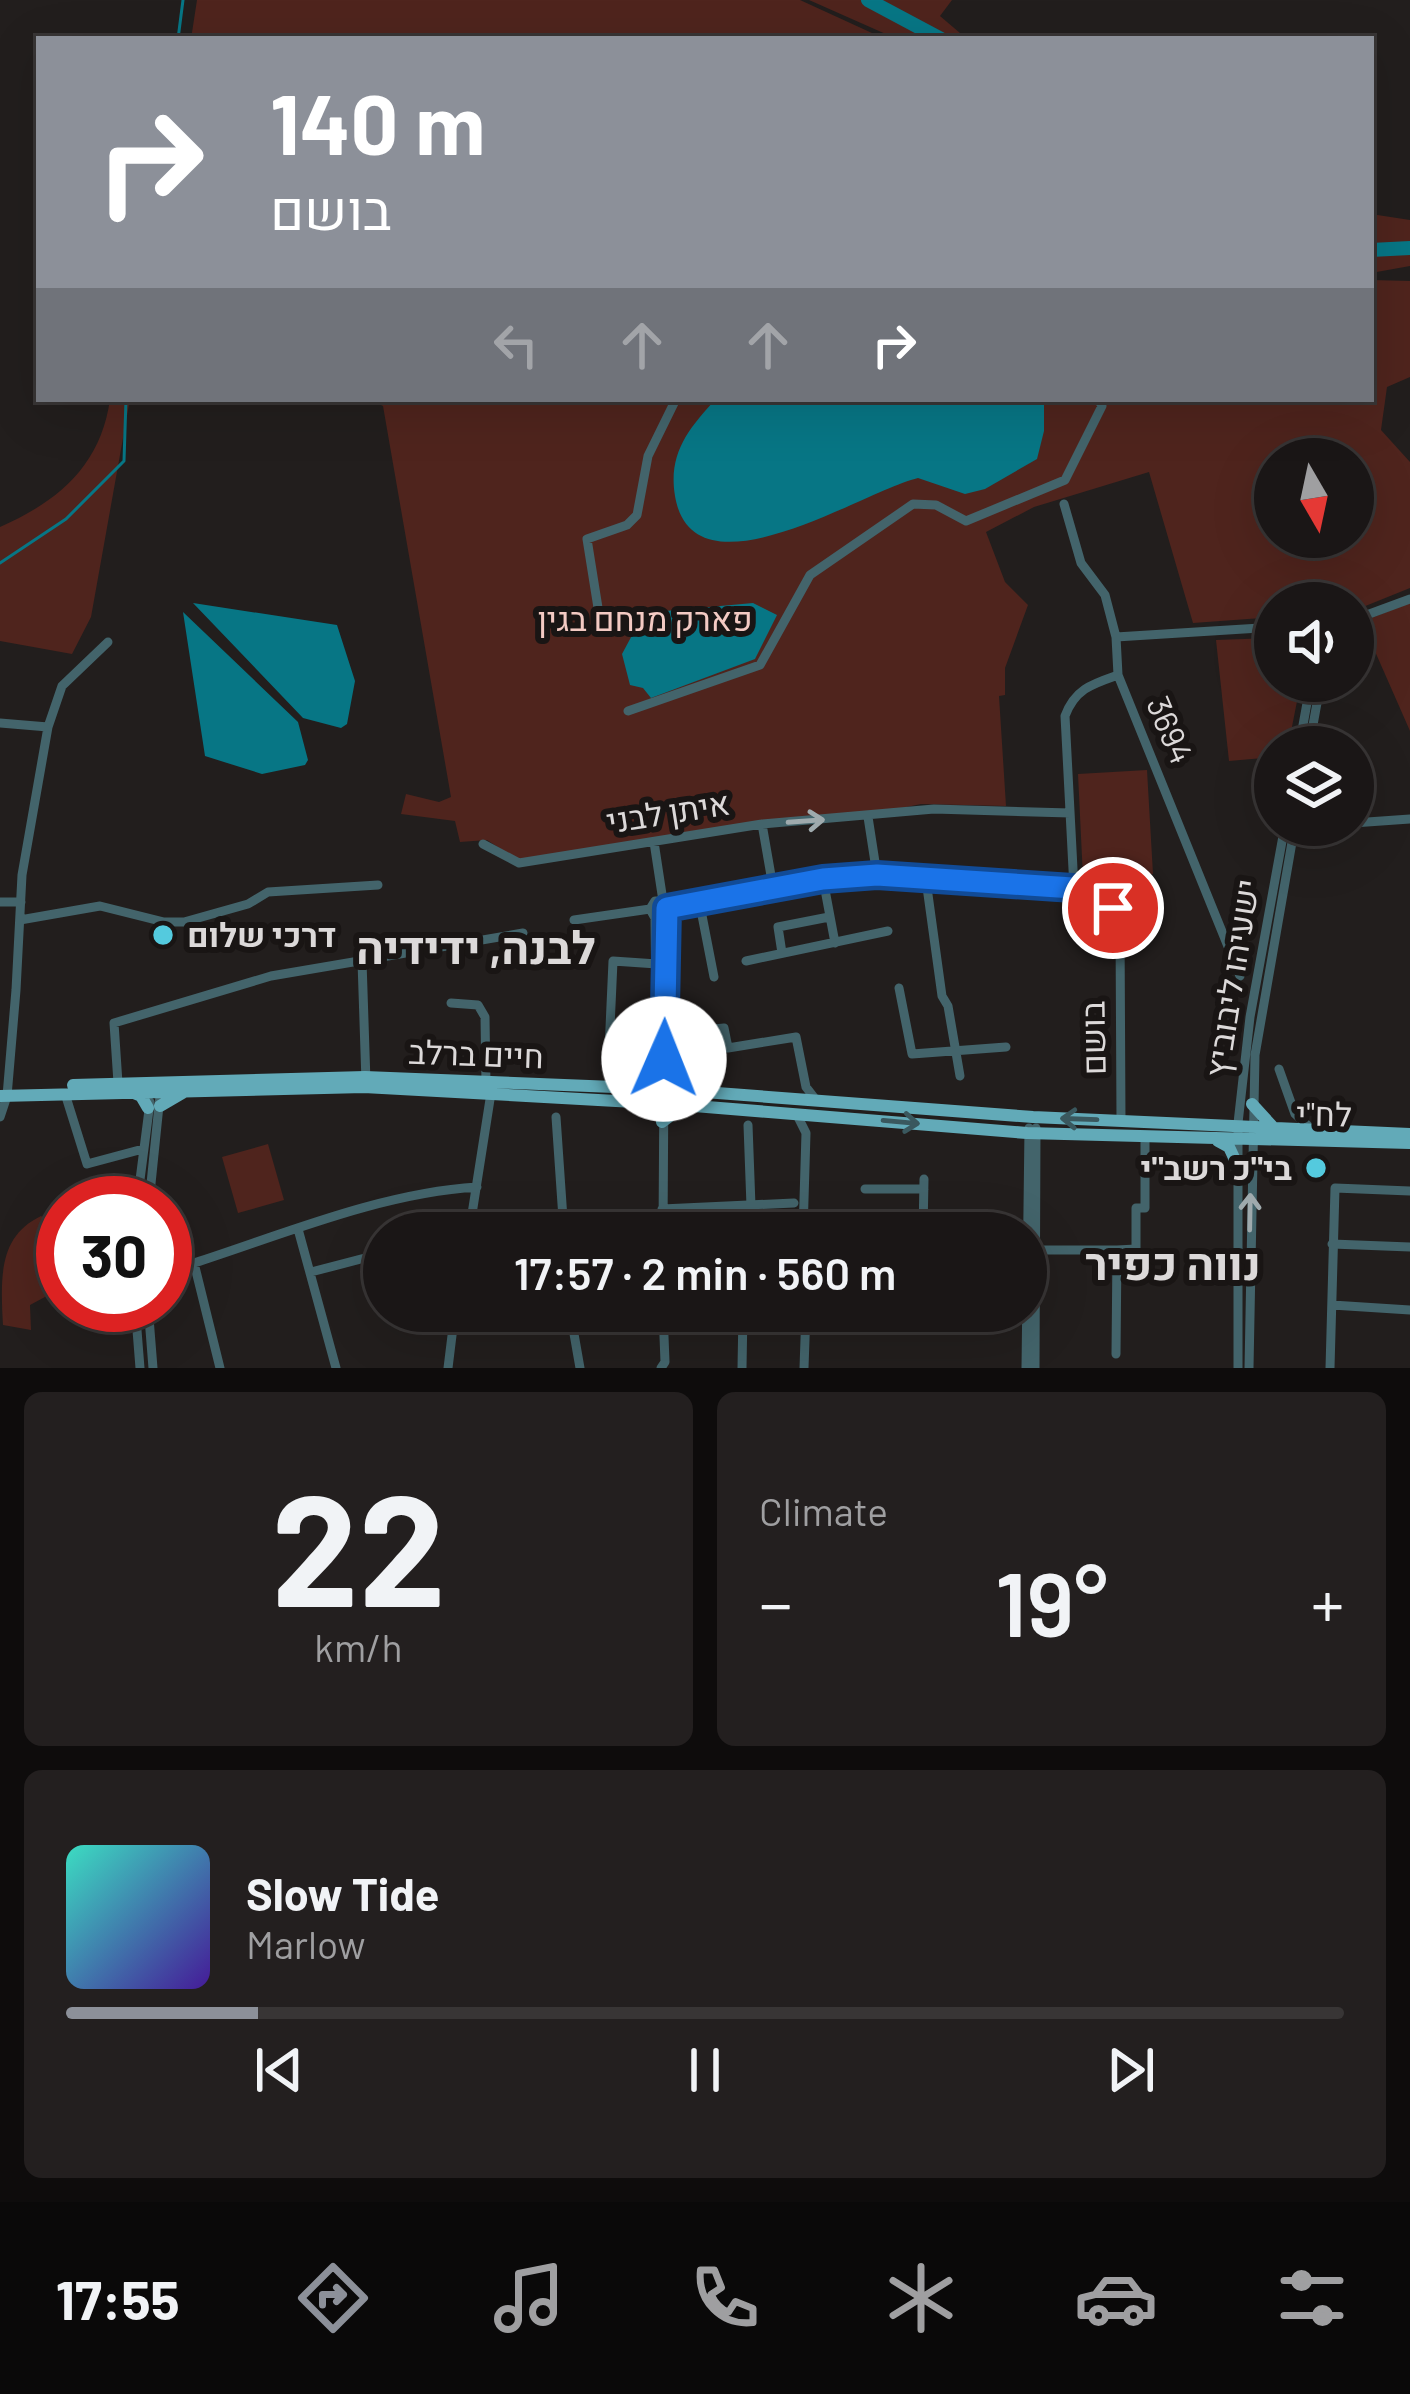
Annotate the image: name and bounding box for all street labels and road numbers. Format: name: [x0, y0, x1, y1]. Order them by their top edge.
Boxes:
street label: 3694: [1139, 690, 1203, 769]
street label: איתן לבני: [603, 782, 732, 840]
street label: ישעיהו ליבוביץ: [1196, 876, 1266, 1080]
street label: בושם: [1071, 1001, 1113, 1076]
street label: חיים ברלב: [408, 1031, 544, 1075]
street label: לח"י: [1296, 1093, 1352, 1133]

